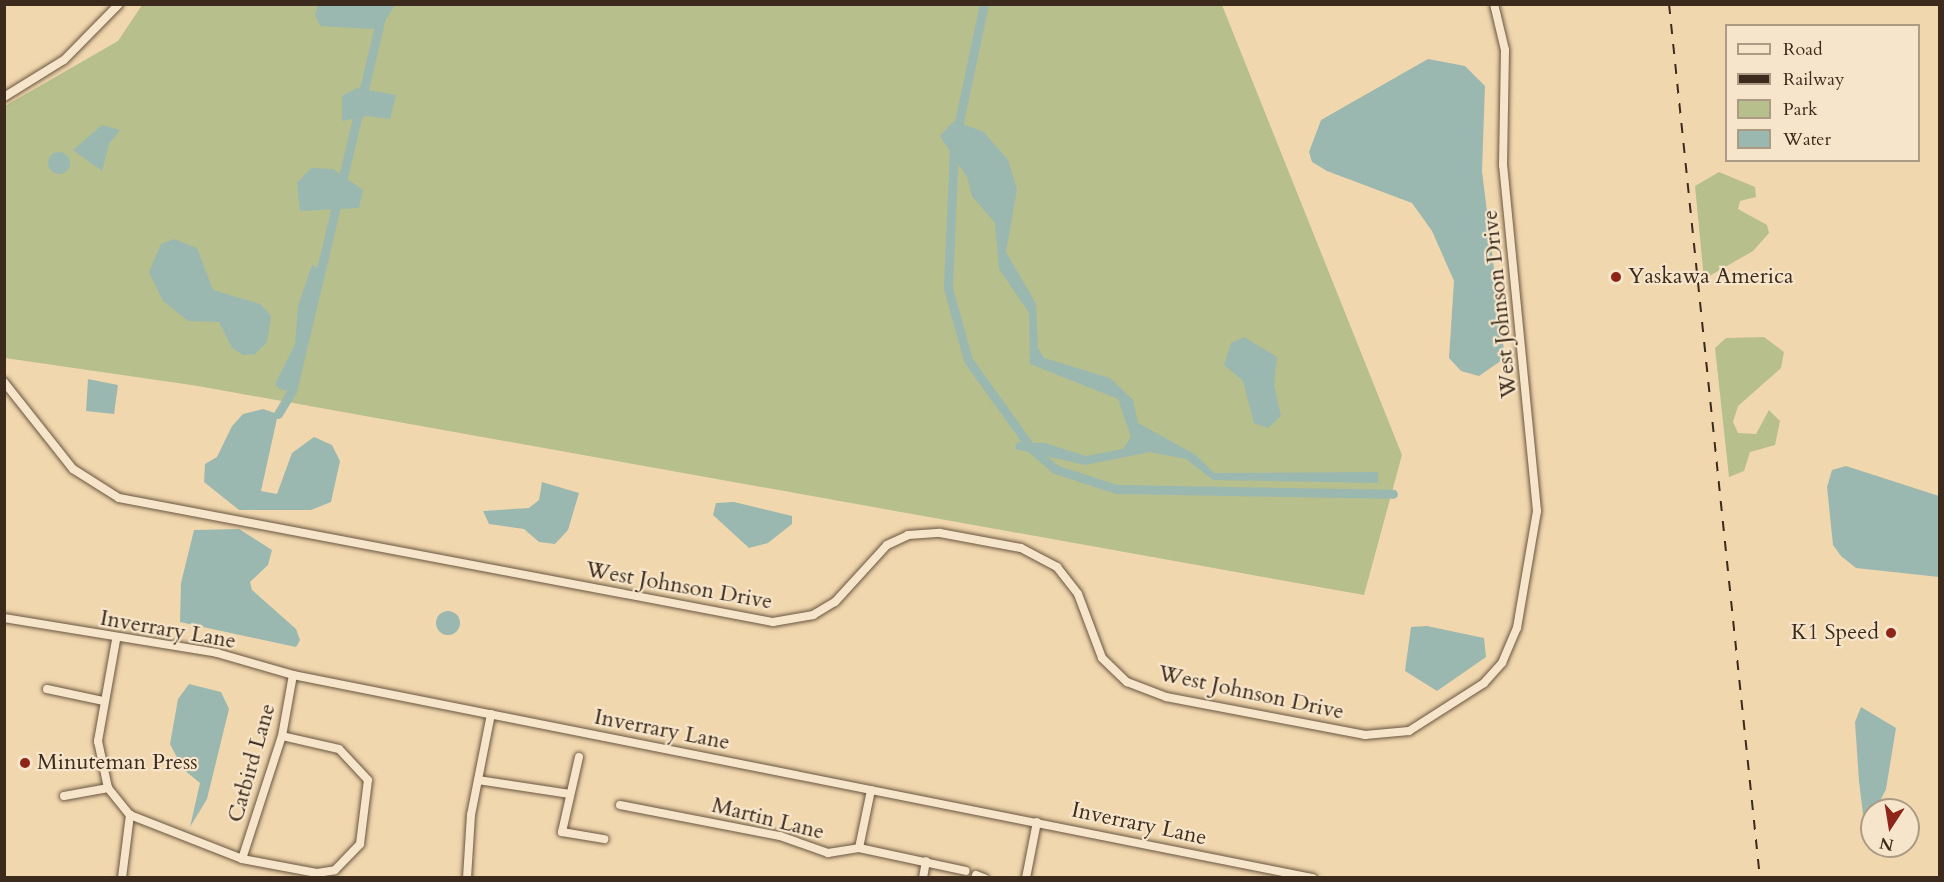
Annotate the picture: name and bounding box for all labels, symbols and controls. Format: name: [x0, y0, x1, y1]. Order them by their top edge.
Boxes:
legend: [1725, 24, 1920, 162]
text: Road: [1783, 37, 1823, 62]
text: Railway: [1783, 67, 1845, 92]
text: Park: [1783, 97, 1818, 122]
text: Water: [1783, 127, 1831, 152]
street label: West Johnson Drive: [1477, 208, 1523, 400]
place label: Yaskawa America: [1628, 264, 1794, 290]
marker: Yaskawa America: [1609, 270, 1623, 284]
street label: West Johnson Drive: [584, 557, 774, 615]
street label: Inverrary Lane: [98, 605, 238, 655]
place label: K1 Speed: [1791, 620, 1879, 646]
marker: K1 Speed: [1884, 626, 1898, 640]
street label: West Johnson Drive: [1156, 660, 1346, 726]
street label: Catbird Lane: [222, 701, 282, 825]
street label: Inverrary Lane: [592, 704, 732, 756]
place label: Minuteman Press: [37, 750, 198, 776]
marker: Minuteman Press: [18, 756, 32, 770]
street label: Martin Lane: [709, 792, 827, 846]
street label: Inverrary Lane: [1069, 797, 1209, 851]
north arrow: [1860, 798, 1920, 858]
text: N: [1878, 831, 1896, 856]

